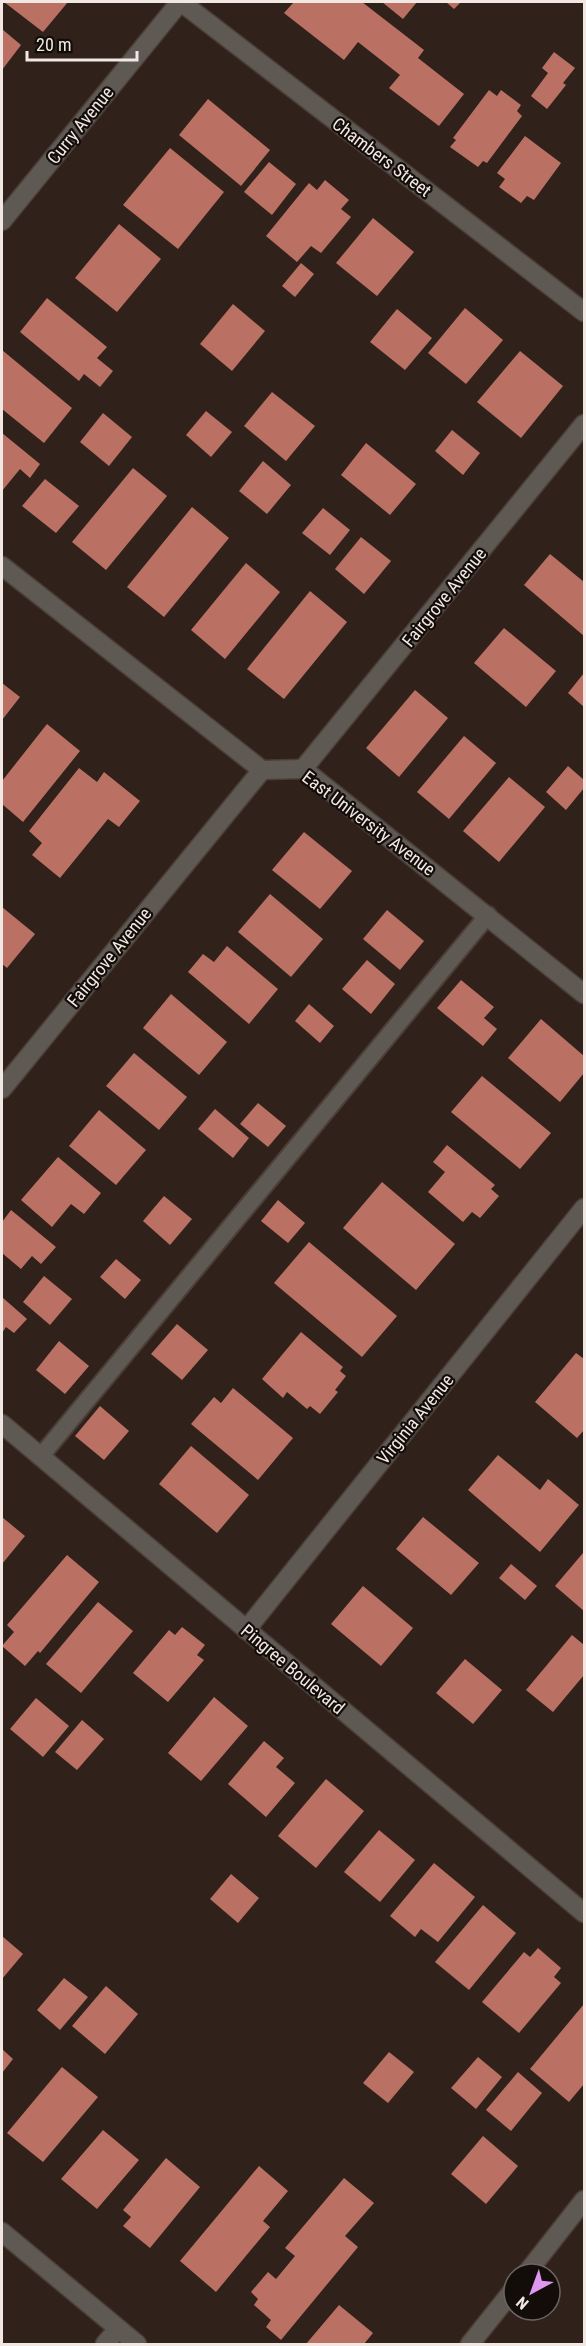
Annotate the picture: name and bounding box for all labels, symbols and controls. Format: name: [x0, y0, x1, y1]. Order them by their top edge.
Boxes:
scale bar: [27, 24, 136, 62]
text: 20 m: [36, 34, 71, 55]
street label: Curry Avenue: [42, 82, 118, 168]
street label: Chambers Street: [328, 113, 436, 201]
street label: Fairgrove Avenue: [398, 543, 490, 651]
street label: East University Avenue: [298, 766, 440, 880]
street label: Fairgrove Avenue: [63, 903, 155, 1011]
street label: Virginia Avenue: [372, 1370, 458, 1468]
street label: Pingree Boulevard: [237, 1620, 349, 1718]
north arrow: [502, 2262, 562, 2322]
text: N: [513, 2293, 532, 2313]

